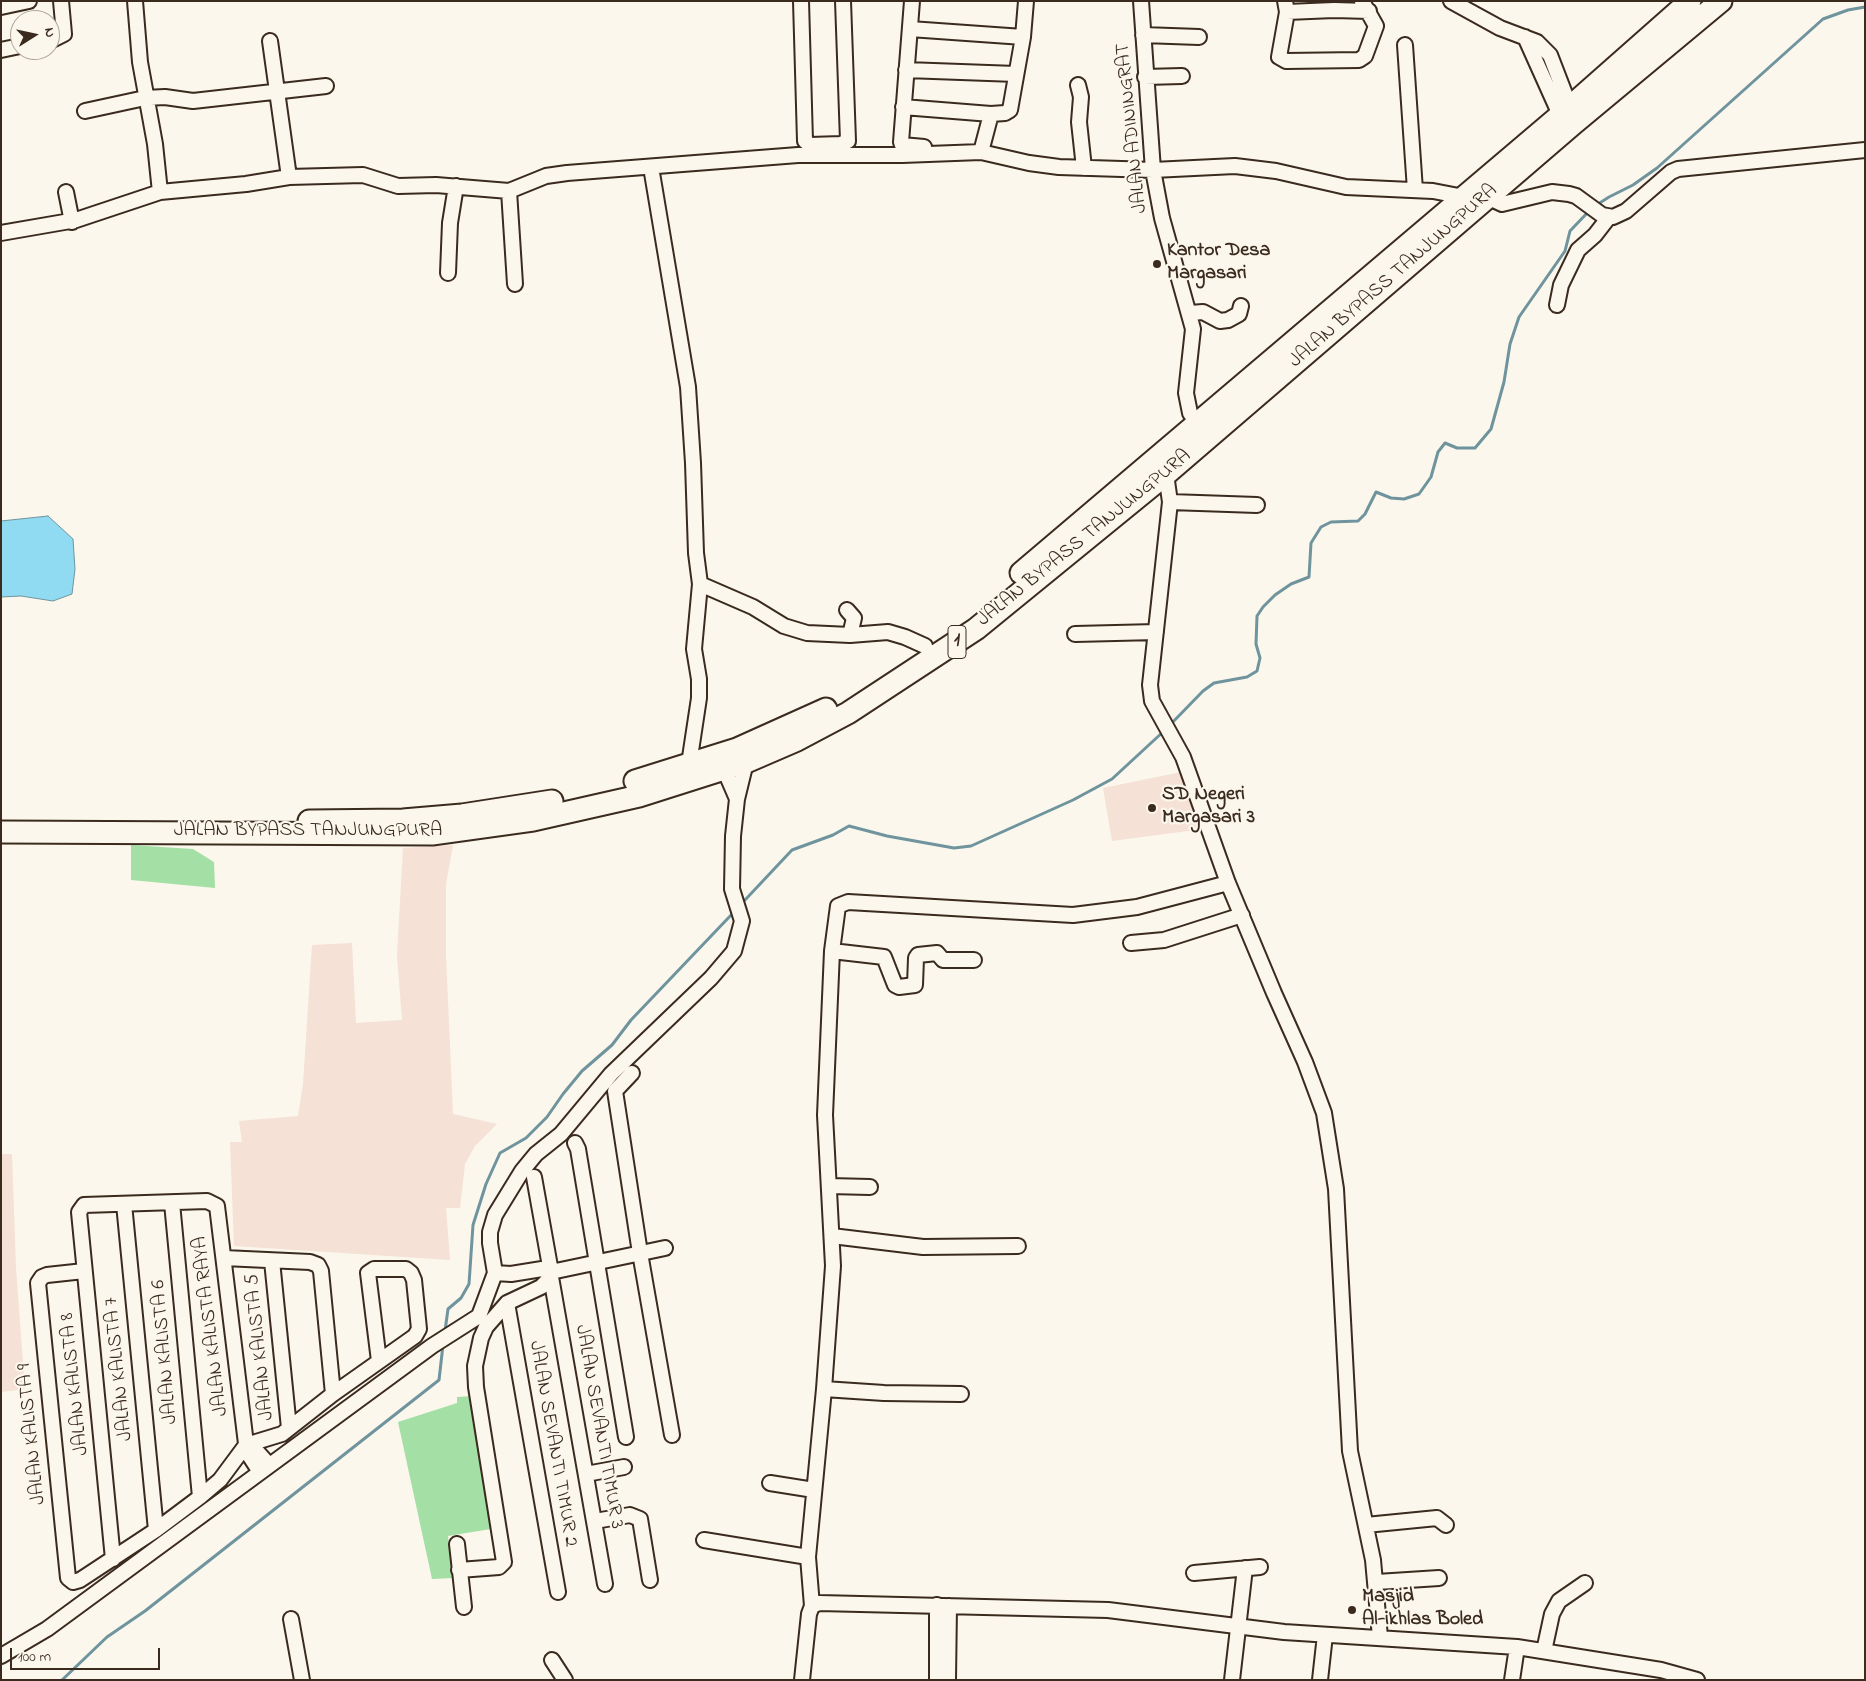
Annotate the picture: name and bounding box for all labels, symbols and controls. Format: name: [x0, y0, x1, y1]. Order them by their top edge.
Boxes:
north arrow: [10, 10, 60, 60]
text: N: [38, 26, 60, 39]
street label: JALAN ADININGRAT: [1112, 42, 1154, 214]
street label: JALAN BYPASS TANJUNGPURA: [1285, 180, 1503, 374]
place label: Kantor Desa Margasari: [1167, 240, 1270, 287]
marker: Kantor Desa Margasari: [1151, 258, 1163, 270]
street label: JALAN BYPASS TANJUNGPURA: [973, 445, 1197, 633]
road number: 1: [948, 626, 966, 659]
place label: SD Negeri Margasari 3: [1162, 784, 1255, 831]
marker: SD Negeri Margasari 3: [1146, 802, 1158, 814]
street label: JALAN BYPASS TANJUNGPURA: [174, 820, 442, 844]
street label: JALAN KALISTA RAYA: [189, 1235, 235, 1417]
street label: JALAN KALISTA 5: [241, 1272, 281, 1422]
street label: JALAN KALISTA 6: [148, 1279, 184, 1425]
street label: JALAN KALISTA 7: [101, 1296, 139, 1442]
street label: JALAN KALISTA 8: [57, 1311, 95, 1457]
street label: JALAN SEVANTI TIMUR 3: [568, 1323, 628, 1531]
street label: JALAN SEVANTI TIMUR 2: [522, 1339, 582, 1549]
street label: JALAN KALISTA 9: [14, 1362, 52, 1506]
place label: Masjid Al-ikhlas Boled: [1362, 1586, 1483, 1633]
marker: Masjid Al-ikhlas Boled: [1346, 1604, 1358, 1616]
scale bar: [12, 1638, 162, 1670]
text: 100 m: [18, 1646, 51, 1668]

